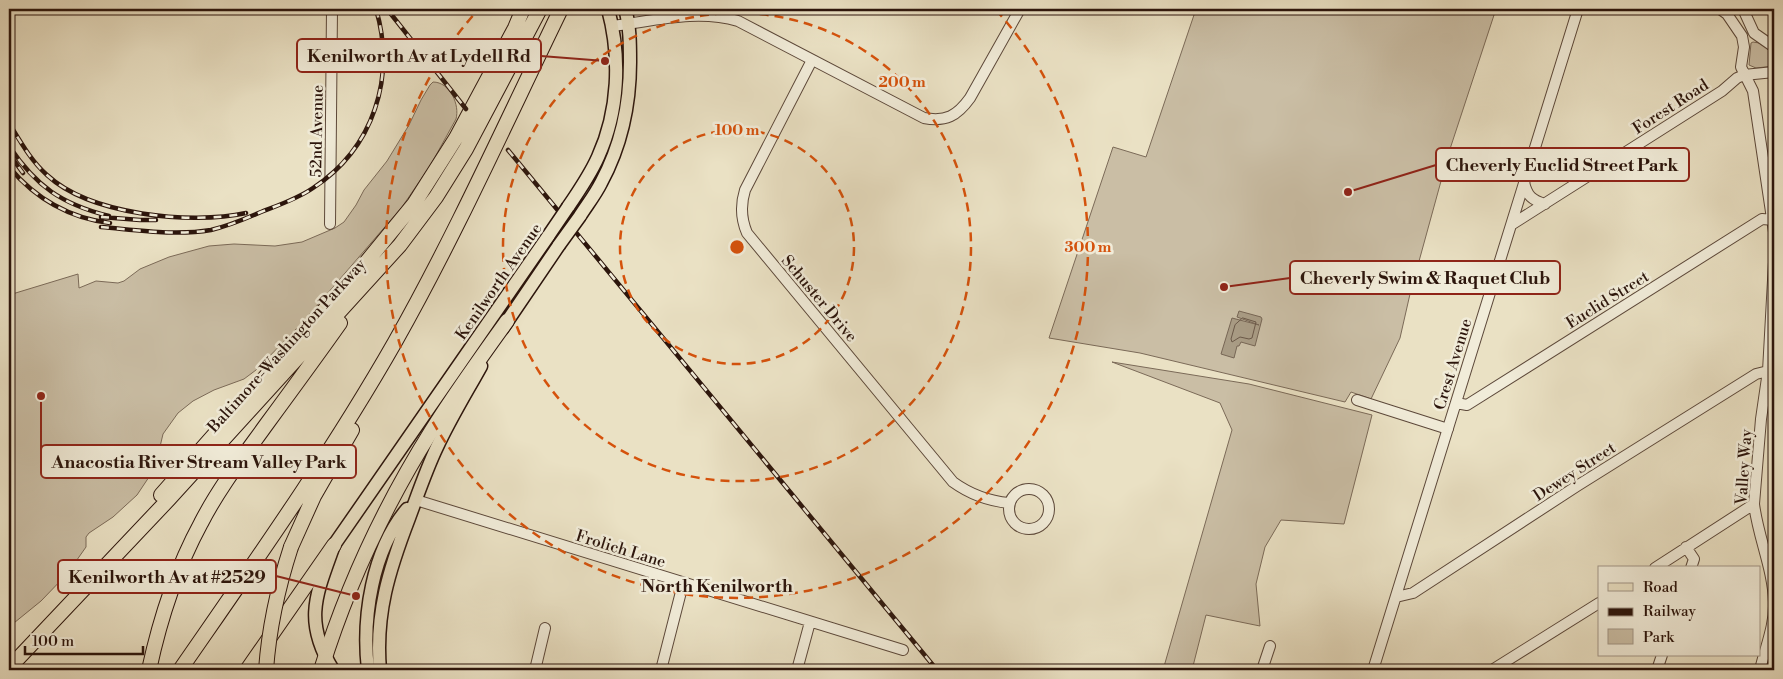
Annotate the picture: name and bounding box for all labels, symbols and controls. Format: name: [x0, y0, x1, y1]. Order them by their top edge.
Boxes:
callout: Kenilworth Av at Lydell Rd: [297, 39, 541, 72]
text: Kenilworth Av at Lydell Rd: [307, 45, 531, 68]
text: 200 m: [878, 73, 926, 92]
street label: Forest Road: [1629, 75, 1712, 139]
street label: 52nd Avenue: [306, 85, 328, 177]
text: 100 m: [715, 121, 760, 140]
callout: Cheverly Euclid Street Park: [1436, 148, 1689, 181]
text: Cheverly Euclid Street Park: [1446, 154, 1679, 177]
street label: Kenilworth Avenue: [451, 219, 547, 344]
centre of rings: [728, 238, 746, 256]
text: 300 m: [1065, 238, 1112, 257]
street label: Schuster Drive: [777, 251, 861, 346]
street label: Baltimore-Washington Parkway: [203, 254, 370, 437]
callout: Cheverly Swim & Raquet Club: [1290, 261, 1560, 294]
street label: Euclid Street: [1562, 266, 1653, 333]
text: Cheverly Swim & Raquet Club: [1300, 267, 1550, 290]
street label: Crest Avenue: [1430, 316, 1476, 412]
street label: Valley Way: [1731, 428, 1757, 507]
street label: Dewey Street: [1530, 438, 1620, 506]
callout: Anacostia River Stream Valley Park: [41, 445, 356, 478]
text: Anacostia River Stream Valley Park: [50, 451, 348, 474]
street label: Frolich Lane: [573, 526, 668, 572]
callout: Kenilworth Av at #2529: [58, 560, 276, 593]
text: Kenilworth Av at #2529: [68, 566, 266, 589]
legend: [1598, 566, 1760, 656]
district label: North Kenilworth: [641, 575, 793, 598]
text: Road: [1643, 578, 1678, 597]
text: Railway: [1643, 602, 1697, 621]
scale bar: [25, 624, 142, 656]
text: Park: [1643, 628, 1675, 647]
text: 100 m: [32, 632, 74, 651]

